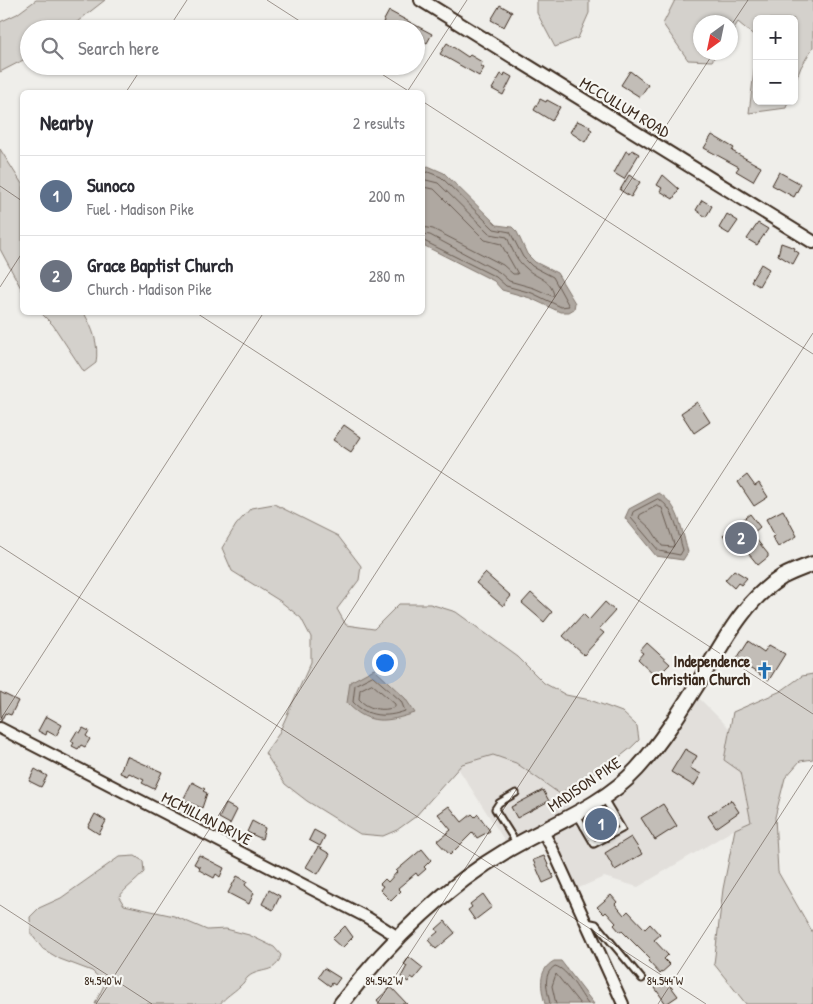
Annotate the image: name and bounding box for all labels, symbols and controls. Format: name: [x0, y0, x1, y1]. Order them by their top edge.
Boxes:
north arrow: [693, 15, 738, 60]
map controls: [753, 15, 798, 105]
button: +: [753, 15, 798, 60]
search box: [20, 20, 425, 75]
icon: search: [38, 34, 66, 62]
text: Search here: [78, 35, 159, 61]
button: −: [753, 60, 798, 105]
street label: MCCULLUM ROAD: [576, 71, 674, 143]
text: Nearby: [40, 108, 93, 137]
text: 2 results: [353, 112, 405, 134]
text: Sunoco: [87, 172, 135, 198]
text: 1: [53, 185, 59, 207]
text: 200 m: [369, 185, 405, 207]
text: Fuel · Madison Pike: [87, 198, 194, 220]
text: Grace Baptist Church: [87, 252, 233, 278]
text: 2: [52, 265, 60, 287]
text: 280 m: [369, 265, 405, 287]
text: Church · Madison Pike: [87, 278, 212, 300]
pin: 2: [725, 519, 757, 557]
your location: [372, 650, 398, 676]
place label: Independence Christian Church: [651, 650, 751, 690]
church icon: Independence Christian Church: [754, 660, 774, 680]
street label: MADISON PIKE: [543, 751, 625, 817]
street label: MCMILLAN DRIVE: [158, 786, 256, 850]
pin: 1: [585, 805, 617, 843]
text: 84.540°W: [84, 972, 122, 989]
text: 84.542°W: [365, 972, 403, 989]
text: 84.544°W: [647, 972, 684, 989]

